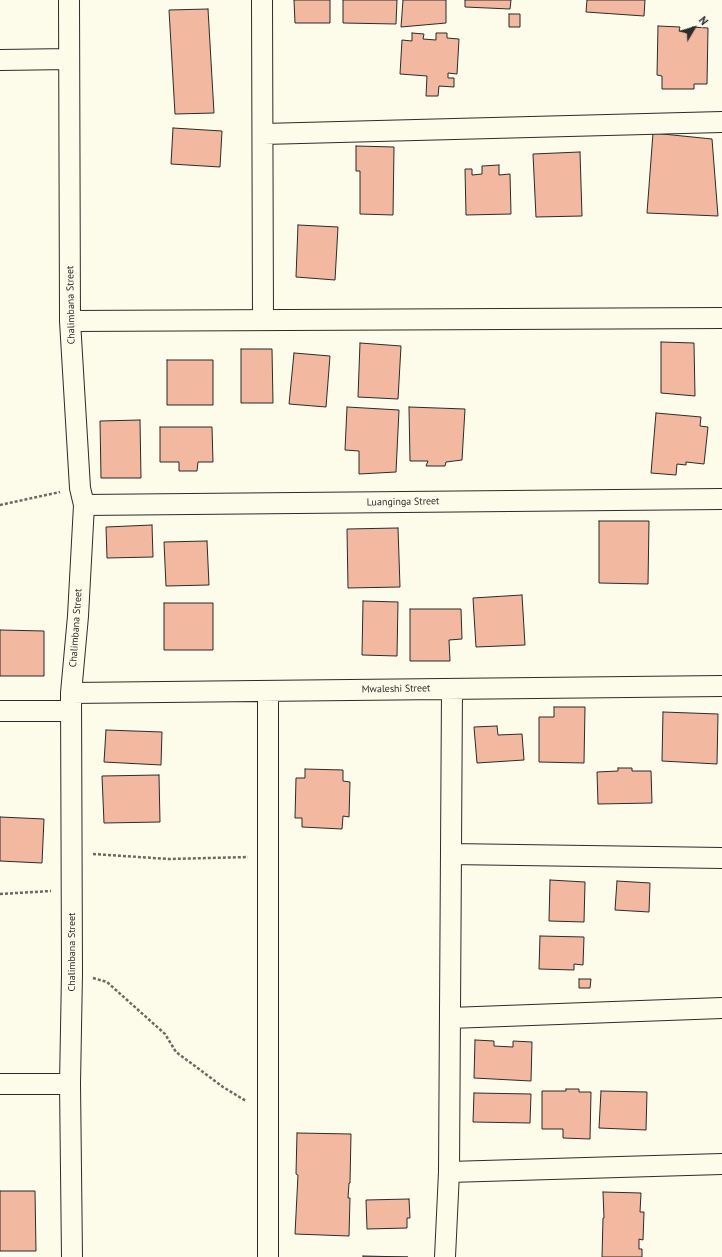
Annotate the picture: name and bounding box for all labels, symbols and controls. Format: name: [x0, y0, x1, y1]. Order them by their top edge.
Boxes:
north arrow: [674, 8, 714, 48]
text: N: [696, 13, 711, 28]
street label: Chalimbana Street: [64, 265, 78, 345]
street label: Luanginga Street: [366, 495, 440, 509]
street label: Chalimbana Street: [67, 588, 85, 668]
street label: Mwaleshi Street: [362, 682, 430, 696]
street label: Chalimbana Street: [66, 913, 78, 991]

